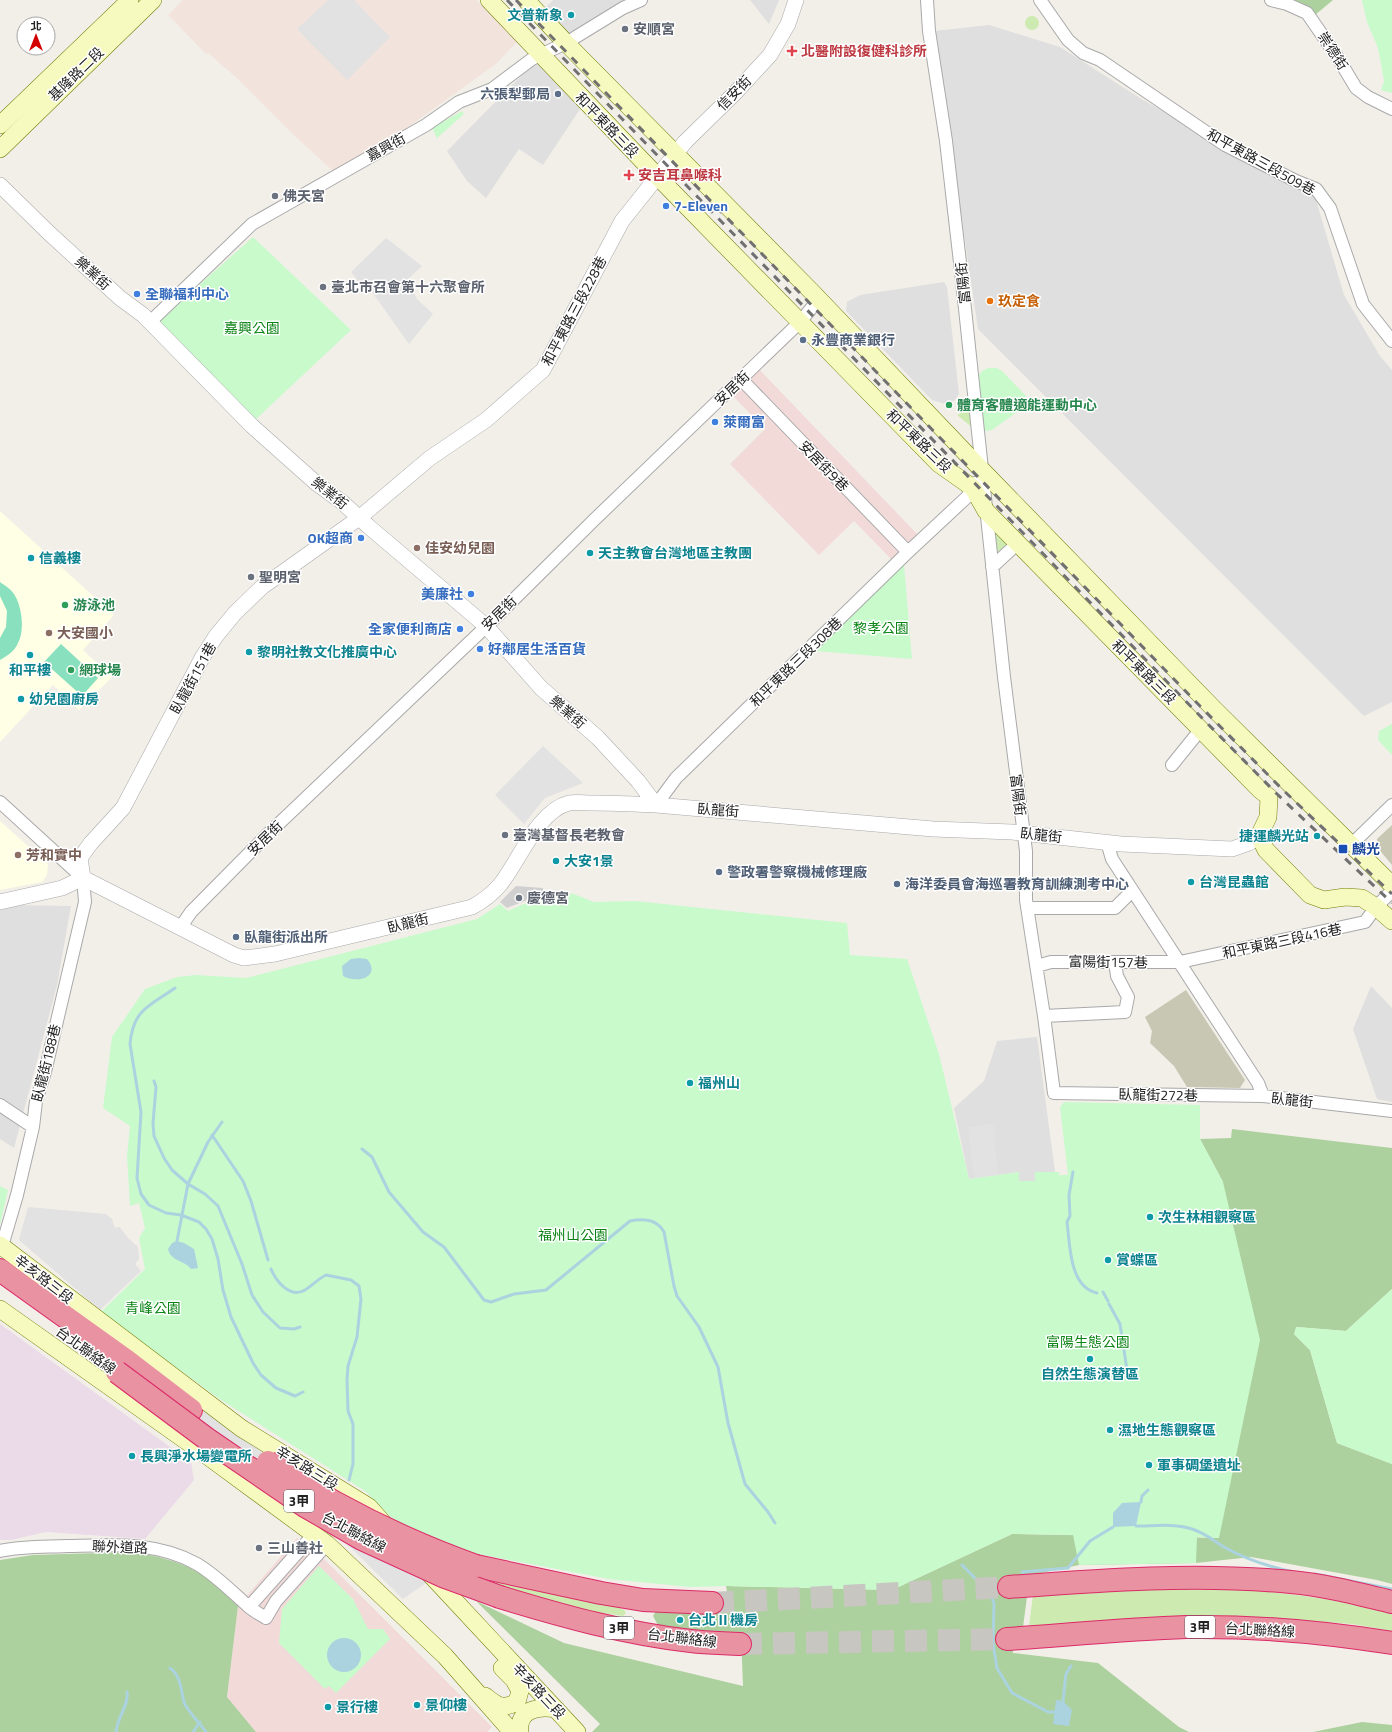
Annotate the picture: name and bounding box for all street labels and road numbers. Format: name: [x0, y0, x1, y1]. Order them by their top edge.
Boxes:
street label: 崇德街: [1313, 27, 1354, 74]
street label: 基隆路二段: [43, 42, 108, 106]
street label: 信安街: [711, 70, 756, 115]
street label: 和平東路三段: [571, 87, 644, 162]
street label: 和平東路三段509巷: [1203, 123, 1319, 200]
street label: 嘉興街: [362, 127, 409, 166]
street label: 樂業街: [71, 251, 116, 294]
street label: 和平東路三段228巷: [536, 252, 611, 369]
street label: 富陽街: [950, 261, 975, 305]
street label: 安居街: [709, 365, 754, 410]
street label: 和平東路三段: [882, 404, 957, 477]
street label: 安居街9巷: [795, 435, 854, 496]
street label: 樂業街: [307, 471, 353, 514]
street label: 安居街: [476, 590, 521, 635]
street label: 和平東路三段308巷: [745, 612, 847, 711]
street label: 和平東路三段: [1107, 635, 1181, 709]
street label: 臥龍街151巷: [164, 638, 221, 718]
street label: 樂業街: [546, 690, 591, 733]
street label: 富陽街: [1006, 773, 1031, 817]
street label: 臥龍街: [696, 798, 740, 821]
street label: 安居街: [242, 815, 287, 860]
street label: 臥龍街: [1019, 822, 1063, 847]
street label: 臥龍街: [385, 907, 431, 938]
street label: 和平東路三段416巷: [1220, 918, 1344, 963]
street label: 富陽街157巷: [1068, 950, 1148, 973]
street label: 臥龍街188巷: [26, 1022, 65, 1104]
street label: 臥龍街272巷: [1118, 1083, 1198, 1106]
street label: 臥龍街: [1270, 1087, 1314, 1112]
street label: 辛亥路三段: [10, 1249, 78, 1308]
street label: 台北聯絡線: [52, 1321, 121, 1379]
street label: 辛亥路三段: [272, 1440, 343, 1495]
road number: 3甲: [284, 1490, 314, 1512]
street label: 台北聯絡線: [318, 1506, 390, 1557]
street label: 聯外道路: [92, 1535, 148, 1558]
road number: 3甲: [1185, 1616, 1215, 1638]
road number: 3甲: [604, 1617, 634, 1639]
street label: 台北聯絡線: [1225, 1617, 1296, 1642]
street label: 台北聯絡線: [646, 1623, 718, 1652]
street label: 辛亥路三段: [508, 1658, 571, 1723]

